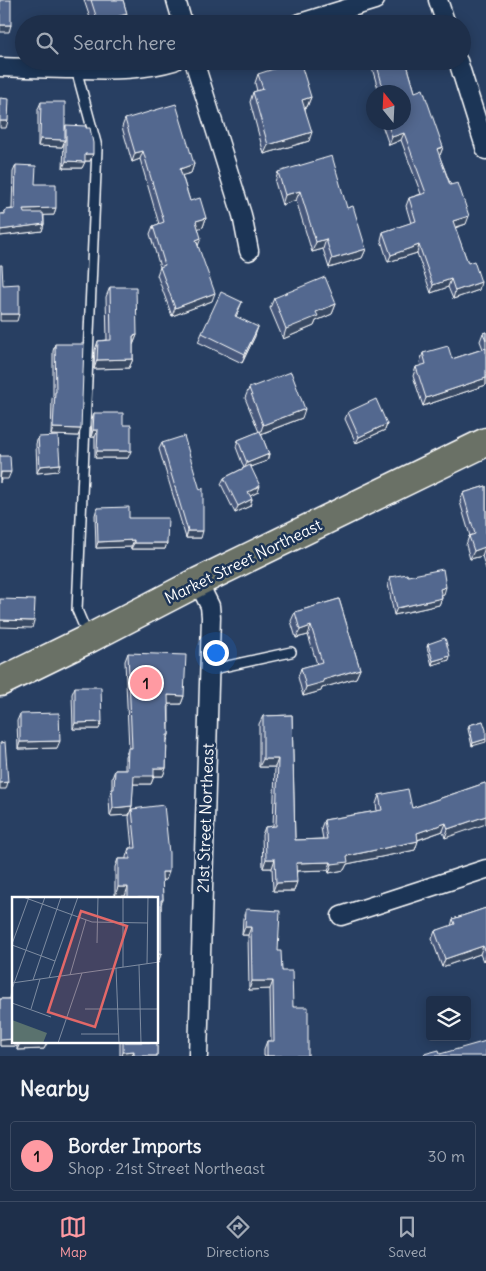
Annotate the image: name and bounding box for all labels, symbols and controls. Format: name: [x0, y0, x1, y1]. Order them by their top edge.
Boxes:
search box: [15, 15, 471, 70]
icon: search: [33, 29, 61, 57]
text: Search here: [73, 31, 176, 55]
north arrow: [366, 85, 411, 130]
street label: Market Street Northeast: [161, 514, 325, 608]
your location: [203, 640, 229, 666]
pin: 1: [130, 664, 162, 702]
street label: 21st Street Northeast: [192, 742, 218, 893]
inset map: [12, 897, 159, 1044]
map controls: [426, 996, 471, 1041]
button: layers: [426, 996, 471, 1041]
text: Nearby: [20, 1075, 90, 1102]
text: Border Imports: [68, 1134, 201, 1158]
text: 1: [34, 1146, 40, 1166]
text: 30 m: [428, 1146, 465, 1166]
text: Shop · 21st Street Northeast: [68, 1158, 265, 1178]
tab: Map: [59, 1213, 87, 1261]
tab: Directions: [206, 1213, 269, 1261]
tab: Saved: [388, 1213, 427, 1261]

